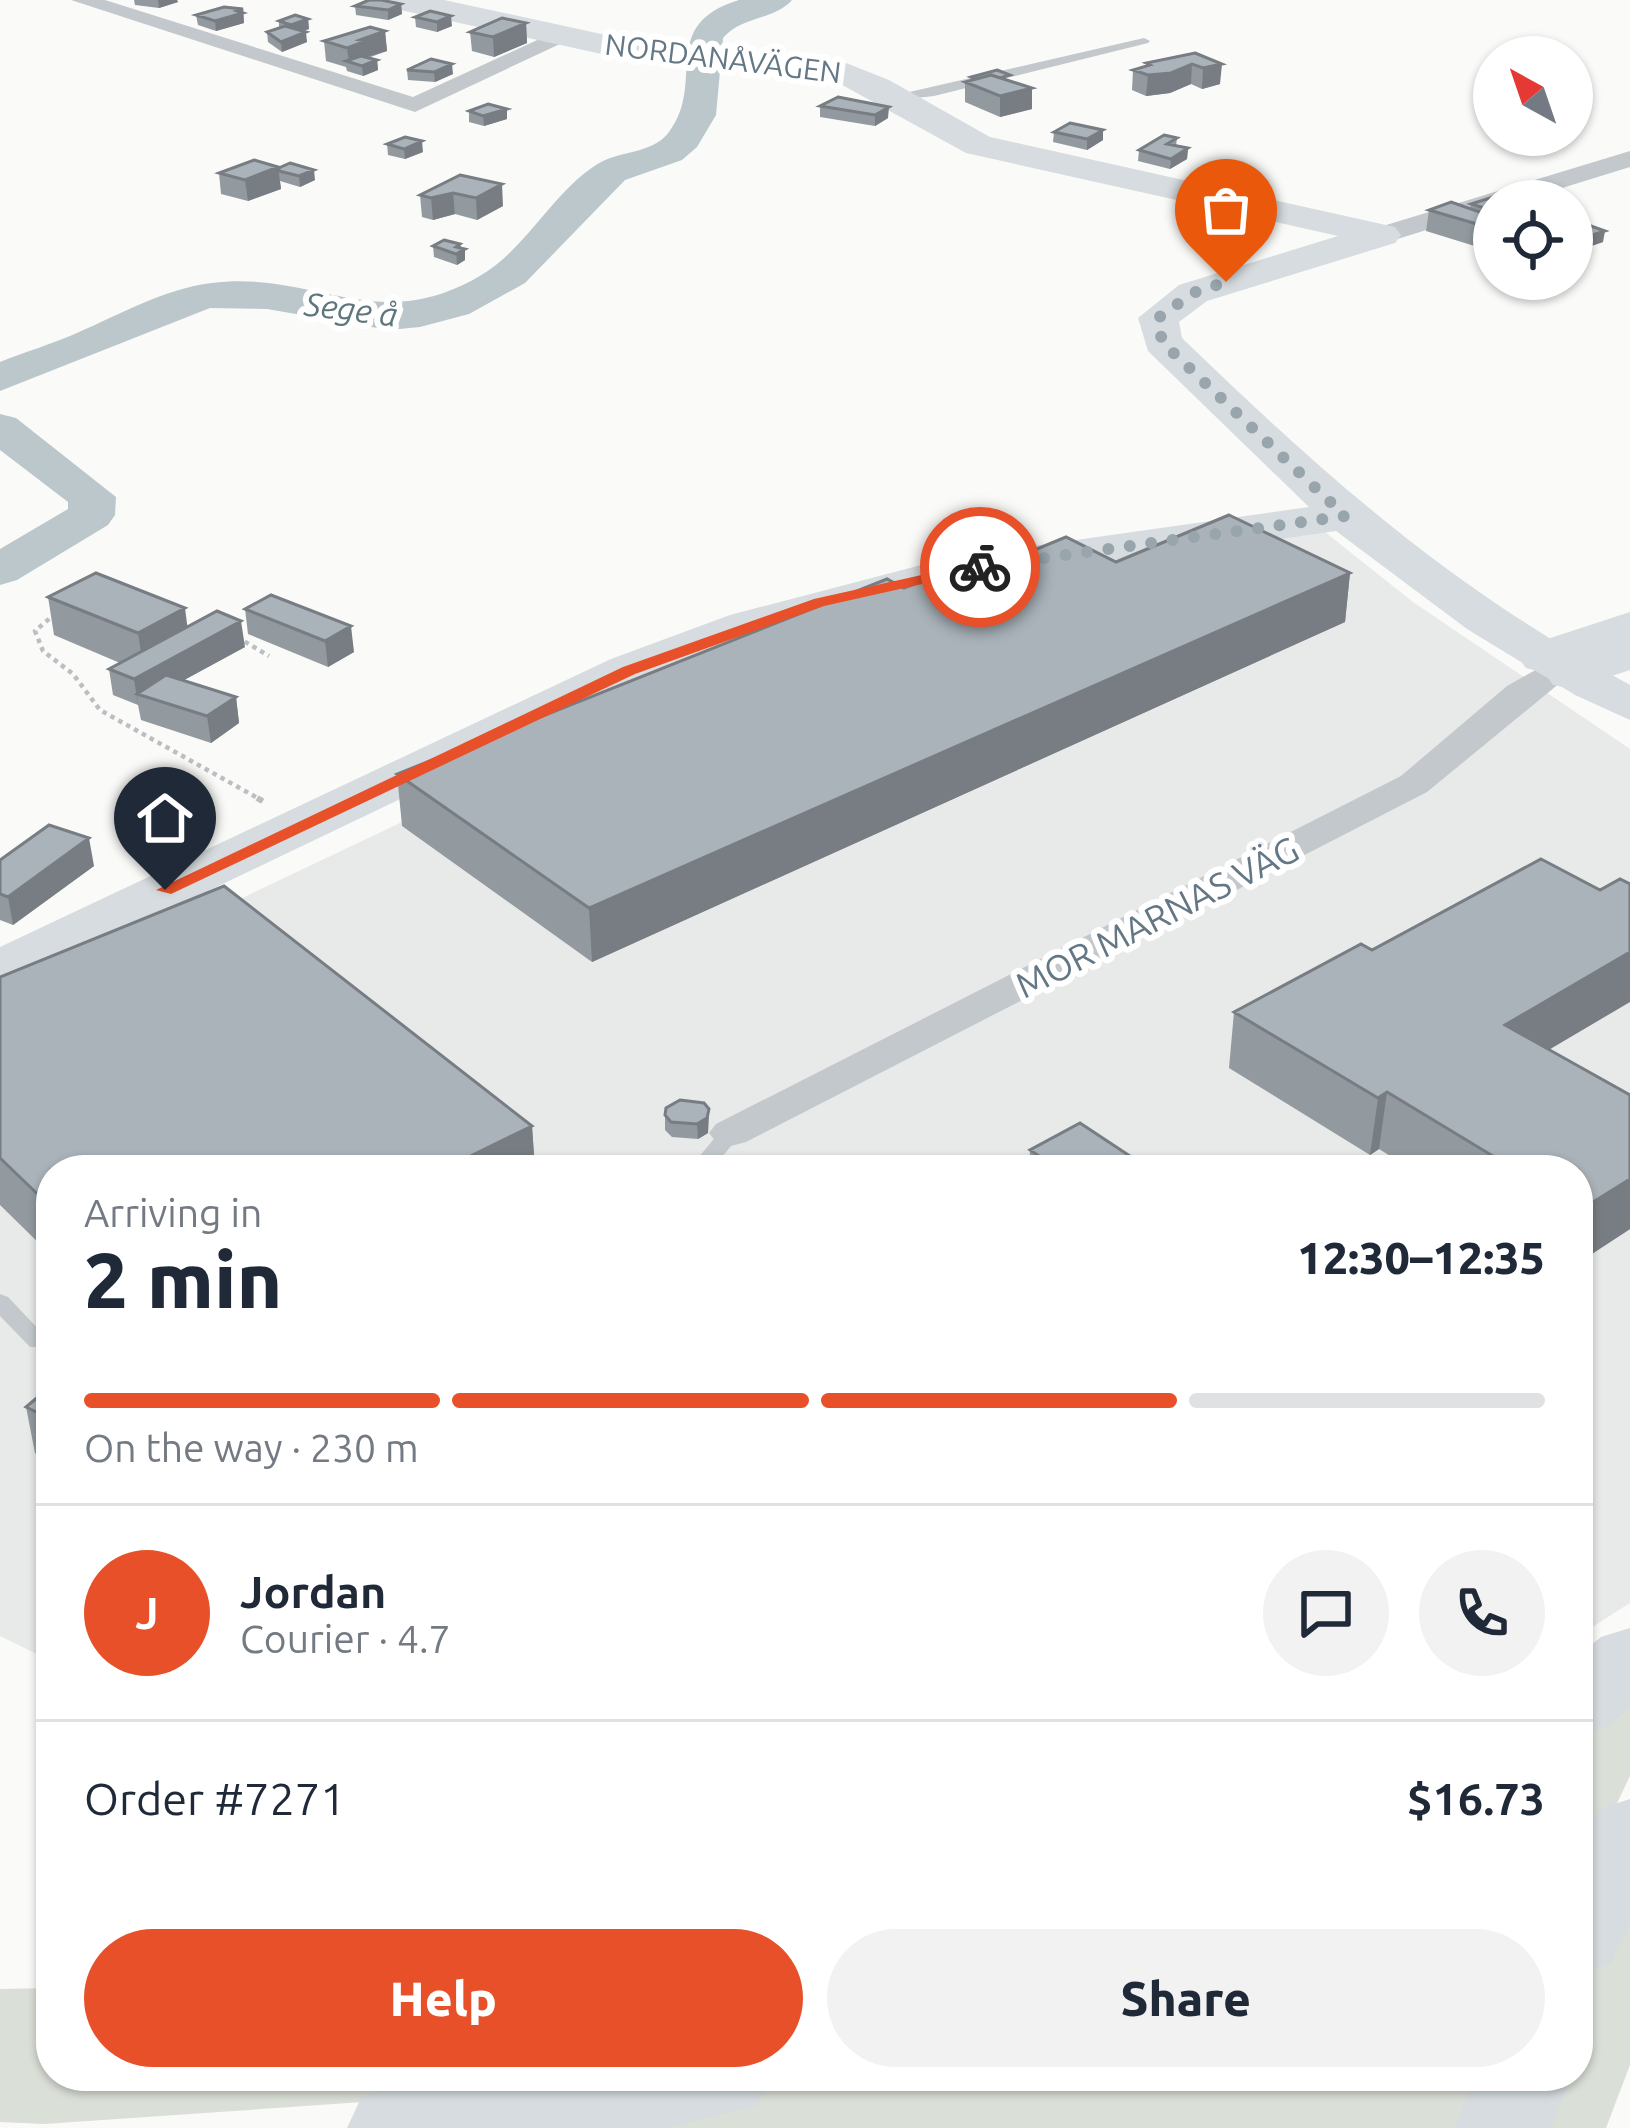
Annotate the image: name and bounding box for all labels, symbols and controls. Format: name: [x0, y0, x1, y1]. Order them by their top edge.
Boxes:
street label: NORDANÅVÄGEN: [603, 27, 843, 89]
north arrow: [1473, 36, 1593, 156]
map controls: [1473, 36, 1593, 300]
pin: [1175, 159, 1277, 282]
icon: bag: [1193, 177, 1259, 243]
button: locate: [1473, 180, 1593, 300]
water label: Sege å: [301, 284, 400, 333]
courier: [920, 507, 1040, 627]
icon: bike: [947, 534, 1013, 600]
pin: [114, 767, 216, 890]
icon: home: [132, 785, 198, 851]
street label: MOR MARNAS VÄG: [1009, 828, 1305, 1006]
text: Arriving in: [84, 1191, 262, 1234]
text: 12:30–12:35: [1297, 1232, 1545, 1283]
text: 2 min: [84, 1235, 282, 1323]
text: On the way · 230 m: [84, 1426, 419, 1469]
button: chat: [1263, 1550, 1389, 1676]
button: phone: [1419, 1550, 1545, 1676]
text: Jordan: [240, 1566, 386, 1617]
text: J: [135, 1587, 159, 1638]
text: Courier · 4.7: [240, 1617, 451, 1660]
text: Order #7271: [84, 1773, 346, 1824]
text: $16.73: [1407, 1773, 1545, 1824]
button: Help: [84, 1929, 803, 2067]
button: Share: [827, 1929, 1545, 2067]

